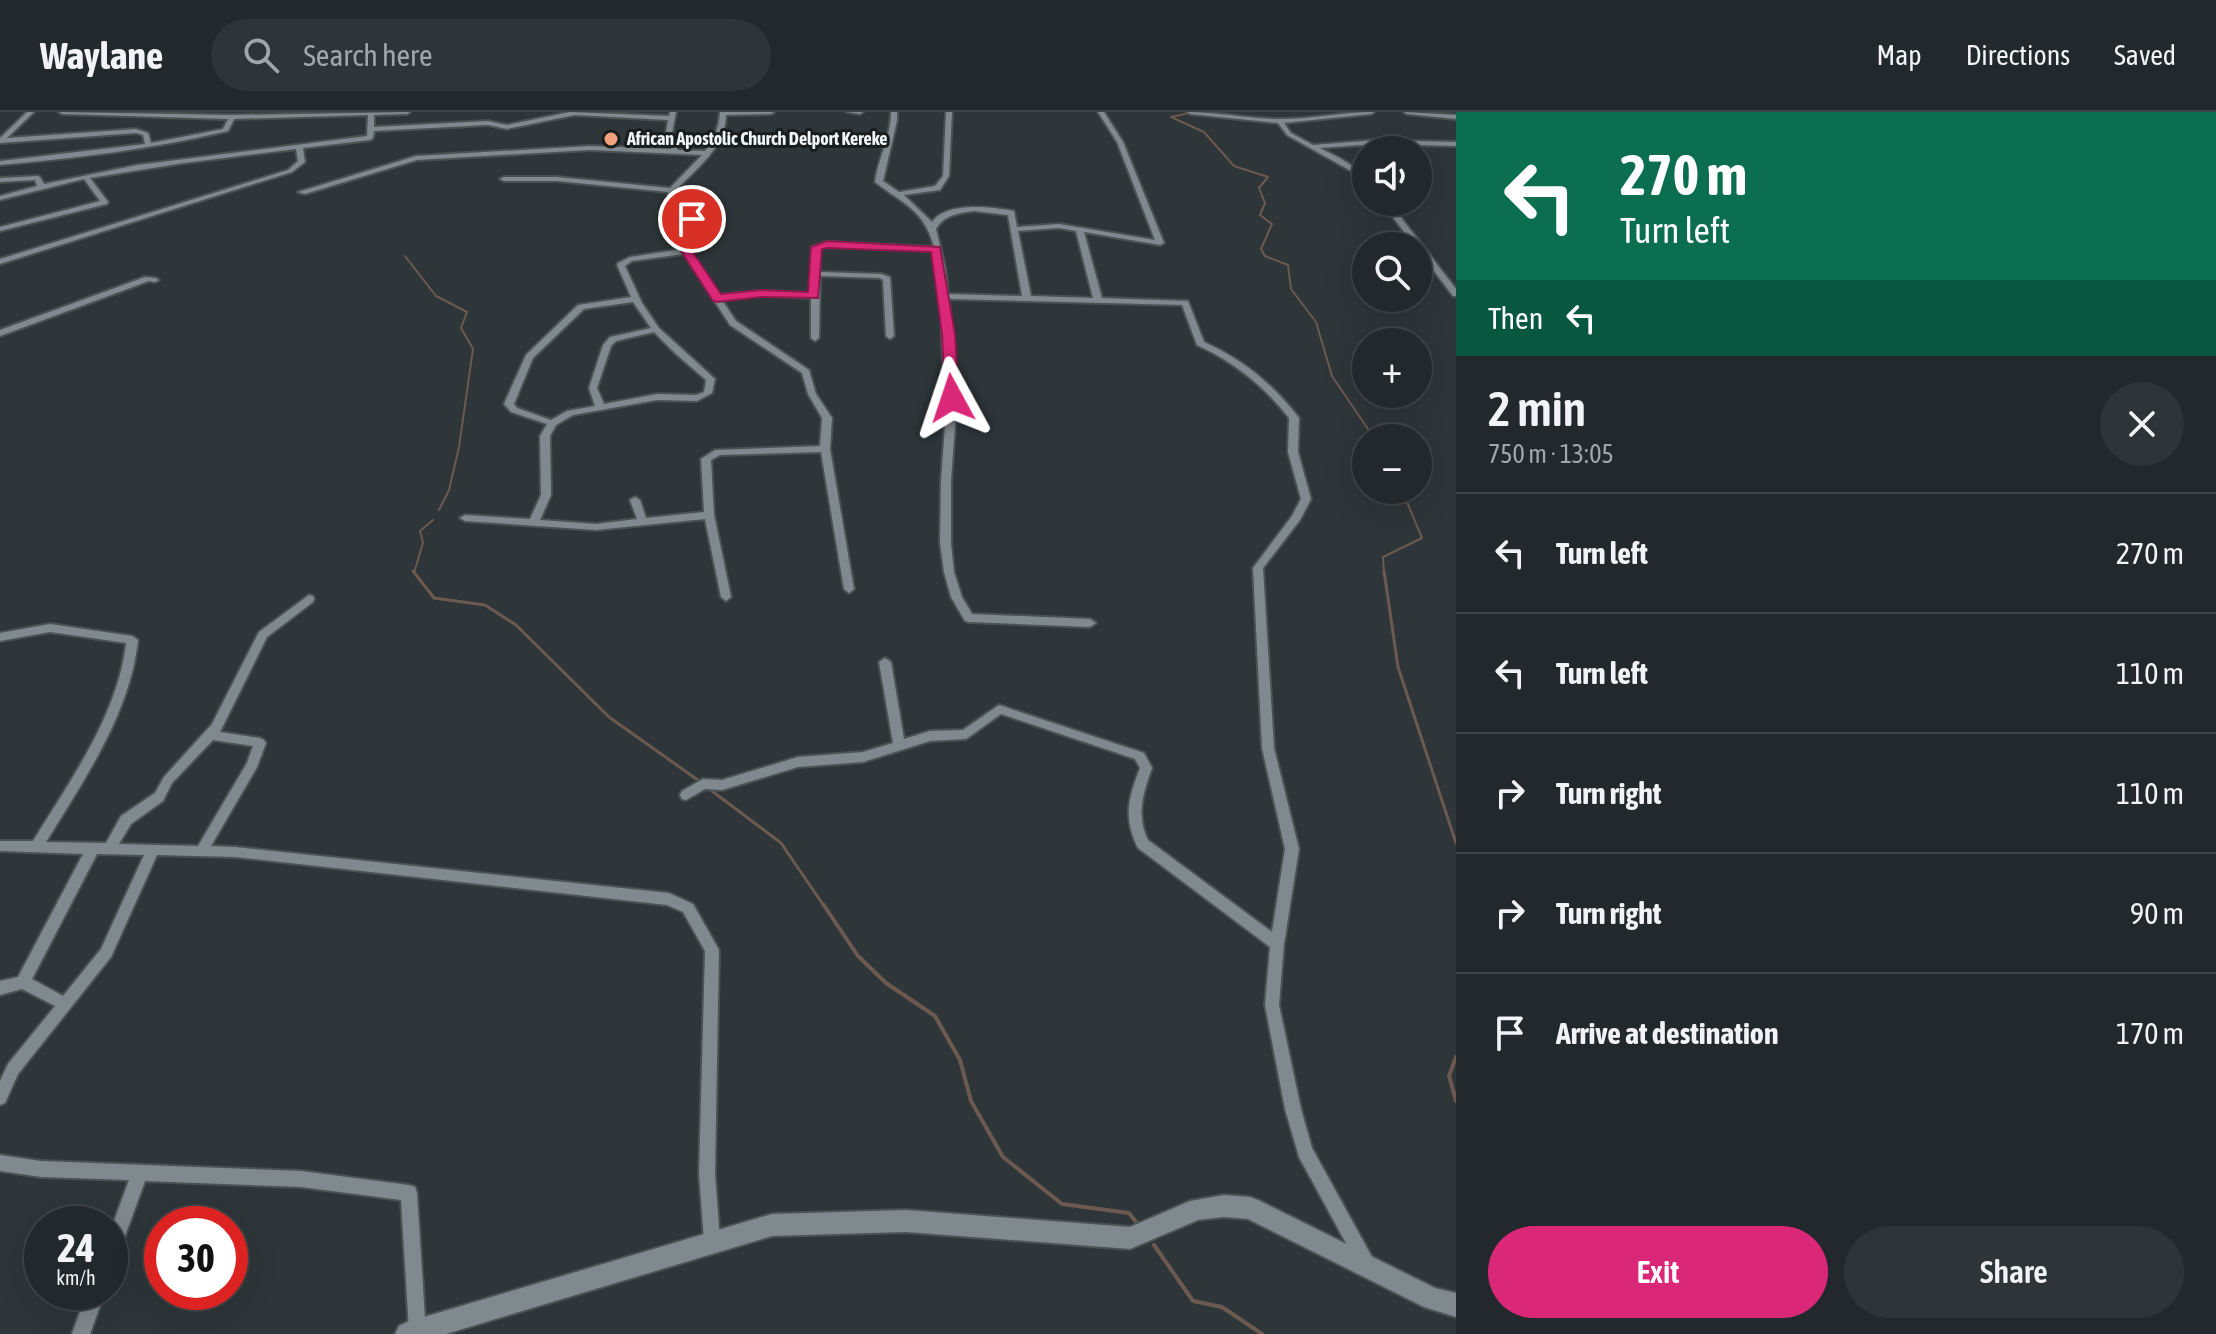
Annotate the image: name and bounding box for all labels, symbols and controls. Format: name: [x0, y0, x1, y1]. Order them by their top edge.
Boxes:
search box: [211, 19, 771, 91]
icon: search: [239, 33, 283, 77]
text: Waylane: [40, 34, 163, 77]
text: Search here: [303, 38, 433, 72]
text: Map: [1877, 39, 1922, 71]
text: Directions: [1966, 39, 2070, 71]
text: Saved: [2114, 39, 2176, 71]
place label: African Apostolic Church Delport Kereke: [626, 128, 887, 149]
marker: African Apostolic Church Delport Kereke: [602, 130, 620, 148]
map controls: [1352, 136, 1432, 504]
button: sound: [1352, 136, 1432, 216]
text: 270 m: [1620, 143, 1747, 207]
icon: left: [1488, 144, 1592, 248]
pin: [658, 185, 726, 253]
icon: arrive: [670, 197, 714, 241]
text: Turn left: [1620, 209, 1730, 251]
button: search: [1352, 232, 1432, 312]
icon: left: [1559, 296, 1603, 340]
text: Then: [1488, 301, 1543, 335]
button: +: [1352, 328, 1432, 408]
position arrow: [910, 356, 994, 440]
text: 2 min: [1488, 381, 1586, 436]
button: close: [2100, 382, 2184, 466]
button: −: [1352, 424, 1432, 504]
text: 750 m · 13:05: [1488, 439, 1614, 469]
icon: left: [1488, 531, 1532, 575]
text: Turn left: [1556, 536, 1648, 570]
text: 270 m: [2116, 536, 2184, 570]
icon: left: [1488, 651, 1532, 695]
text: Turn left: [1556, 656, 1648, 690]
text: 110 m: [2116, 656, 2184, 690]
icon: right: [1488, 771, 1532, 815]
text: Turn right: [1556, 776, 1662, 810]
text: 110 m: [2116, 776, 2184, 810]
icon: right: [1488, 891, 1532, 935]
text: Turn right: [1556, 896, 1662, 930]
text: 90 m: [2130, 896, 2184, 930]
icon: arrive: [1488, 1011, 1532, 1055]
text: Arrive at destination: [1556, 1016, 1778, 1050]
text: 170 m: [2116, 1016, 2184, 1050]
speed limit sign: 30: [144, 1206, 248, 1310]
text: 24: [57, 1225, 95, 1270]
button: Exit: [1488, 1226, 1828, 1318]
button: Share: [1844, 1226, 2184, 1318]
text: km/h: [56, 1266, 96, 1289]

